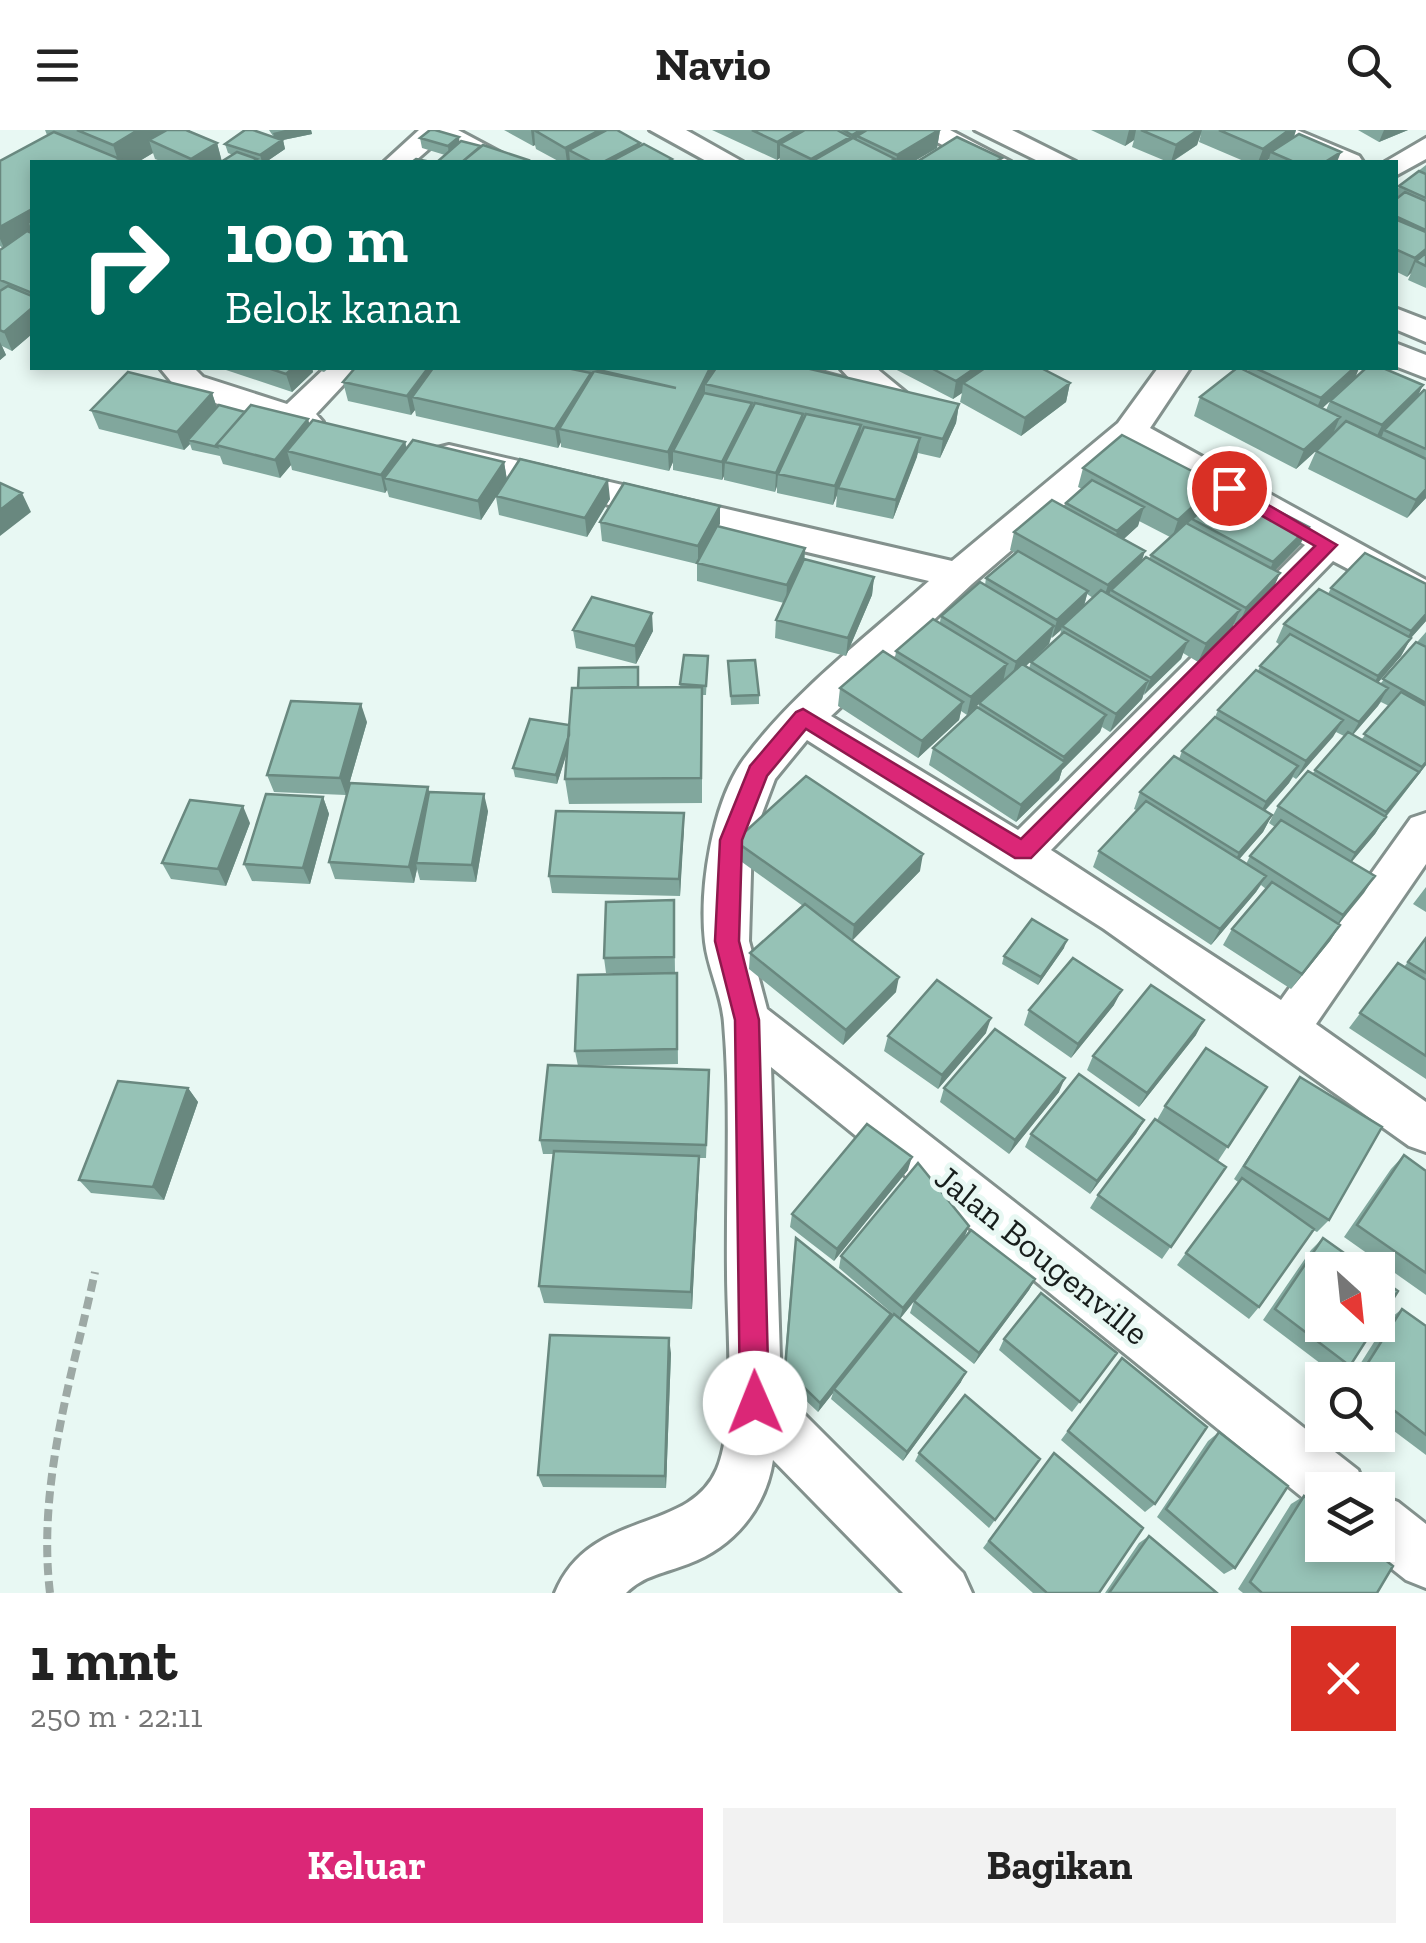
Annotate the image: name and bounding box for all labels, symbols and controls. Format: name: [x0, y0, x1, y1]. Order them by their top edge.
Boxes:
icon: menu: [30, 38, 85, 93]
text: Navio: [655, 38, 771, 92]
icon: search: [1341, 38, 1396, 93]
text: 100 m: [225, 196, 408, 280]
icon: right: [60, 200, 190, 330]
text: Belok kanan: [225, 281, 460, 335]
pin: [1187, 446, 1272, 531]
icon: arrive: [1202, 461, 1257, 516]
street label: Jalan Bougenville: [927, 1156, 1157, 1354]
north arrow: [1305, 1252, 1395, 1342]
map controls: [1305, 1252, 1395, 1562]
position arrow: [703, 1351, 807, 1455]
button: search: [1305, 1362, 1395, 1452]
button: layers: [1305, 1472, 1395, 1562]
text: 1 mnt: [30, 1623, 177, 1695]
button: close: [1291, 1626, 1396, 1731]
text: 250 m · 22:11: [30, 1697, 202, 1735]
button: Keluar: [30, 1808, 703, 1923]
button: Bagikan: [723, 1808, 1396, 1923]

